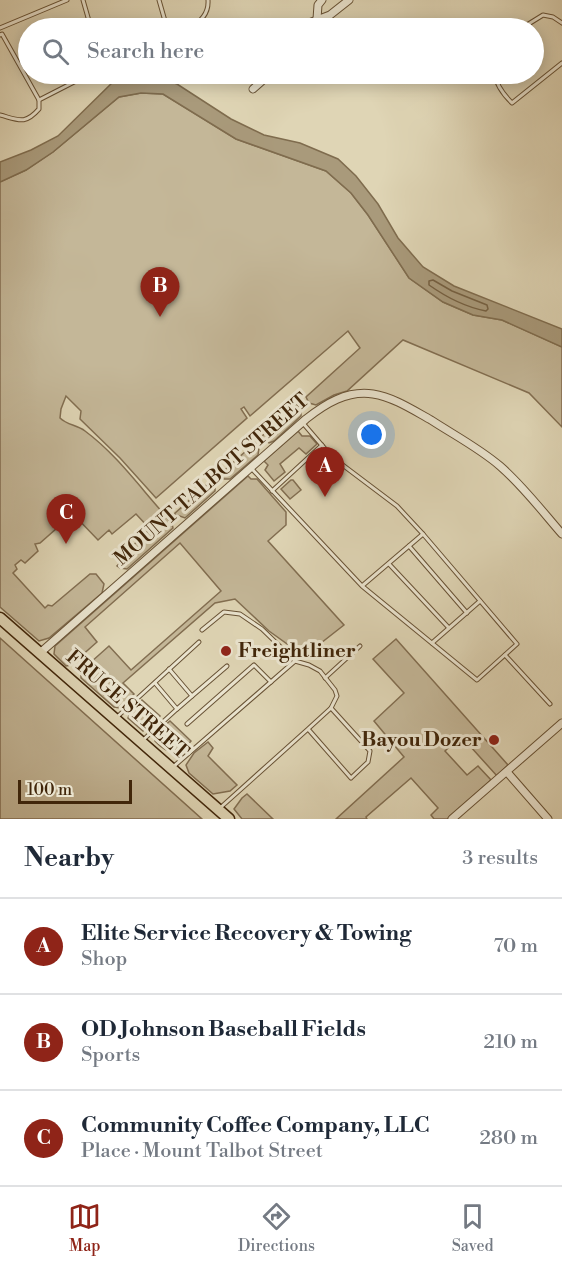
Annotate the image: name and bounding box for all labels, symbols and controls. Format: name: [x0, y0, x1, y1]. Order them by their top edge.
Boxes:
search box: [18, 18, 544, 84]
icon: search: [39, 35, 72, 68]
text: Search here: [87, 38, 204, 65]
pin: B: [140, 268, 180, 317]
street label: MOUNT TALBOT STREET: [109, 389, 315, 571]
your location: [357, 420, 386, 449]
pin: A: [306, 448, 344, 497]
pin: C: [46, 494, 86, 544]
place label: Freightliner: [238, 639, 356, 664]
marker: Freightliner: [219, 644, 233, 658]
street label: FRUGE STREET: [60, 645, 194, 765]
place label: Bayou Dozer: [361, 728, 482, 753]
marker: Bayou Dozer: [487, 733, 501, 747]
scale bar: [18, 777, 132, 804]
text: 100 m: [27, 780, 72, 800]
text: Nearby: [24, 842, 114, 874]
text: 3 results: [462, 846, 538, 871]
text: Elite Service Recovery & Towing: [81, 920, 412, 947]
text: A: [36, 934, 51, 959]
text: 70 m: [494, 934, 538, 959]
text: Shop: [81, 947, 127, 972]
text: OD Johnson Baseball Fields: [81, 1016, 366, 1043]
text: B: [36, 1030, 51, 1055]
text: 210 m: [483, 1030, 538, 1055]
text: Sports: [81, 1043, 140, 1068]
text: Community Coffee Company, LLC: [81, 1112, 429, 1139]
text: C: [36, 1126, 51, 1151]
text: 280 m: [479, 1126, 538, 1151]
text: Place · Mount Talbot Street: [81, 1139, 323, 1164]
tab: Map: [68, 1200, 101, 1256]
tab: Directions: [238, 1200, 315, 1256]
tab: Saved: [452, 1200, 494, 1256]

